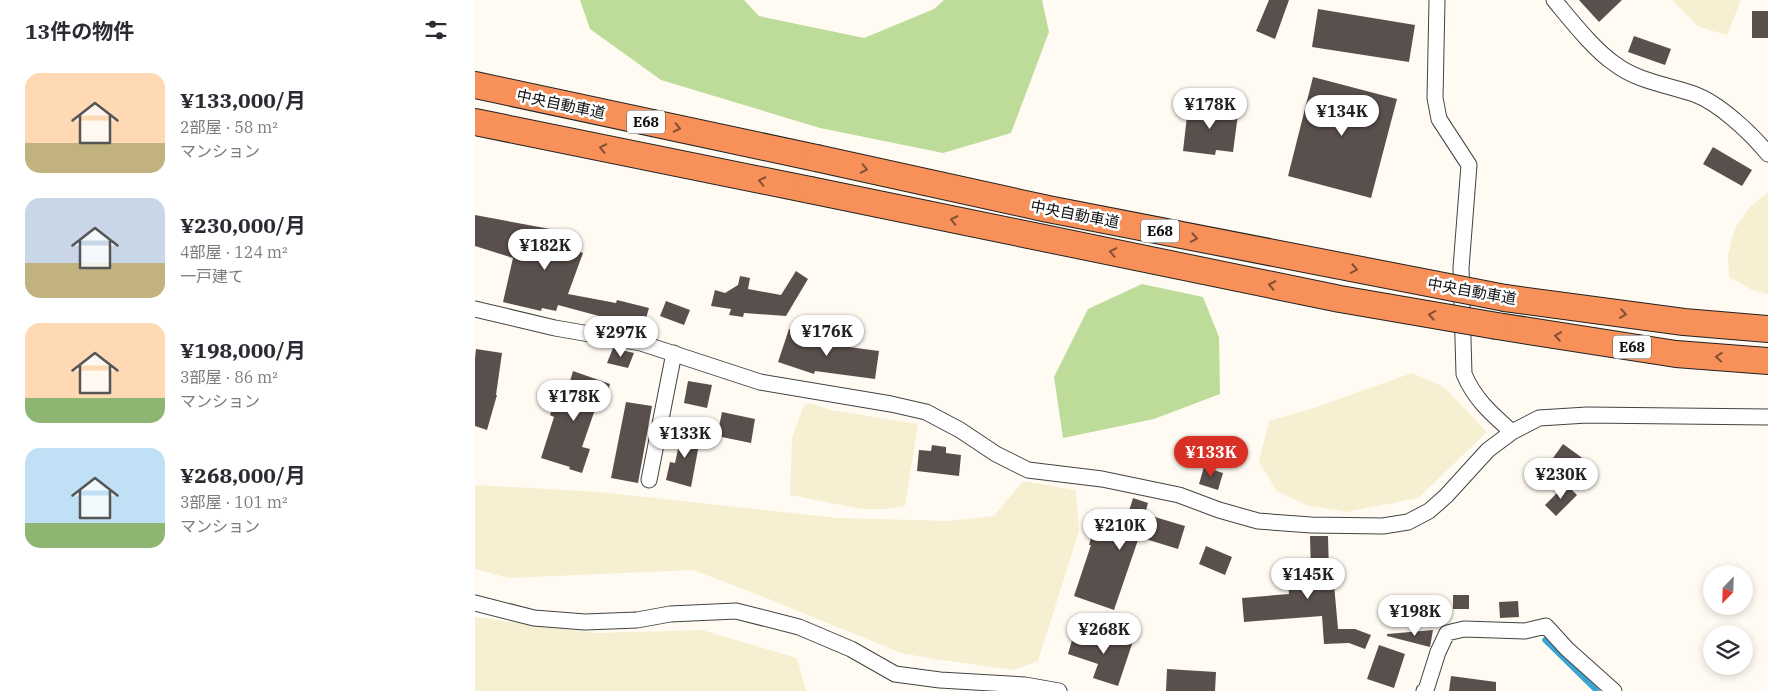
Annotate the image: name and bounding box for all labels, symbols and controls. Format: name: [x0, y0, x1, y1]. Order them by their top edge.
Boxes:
icon: filters: [422, 16, 450, 44]
text: 13件の物件: [25, 17, 134, 45]
street label: 中央自動車道: [515, 85, 607, 123]
text: ¥133,000/月: [180, 86, 306, 114]
pin: ¥178K: [1175, 88, 1245, 130]
icon: home: [65, 93, 125, 153]
text: ¥178K: [1184, 94, 1236, 114]
pin: ¥134K: [1307, 94, 1377, 137]
text: ¥134K: [1316, 101, 1368, 121]
road number: E68: [627, 110, 665, 134]
text: 2部屋 · 58 m²: [180, 117, 278, 137]
one-way arrow: [672, 123, 681, 133]
text: マンション: [180, 141, 260, 161]
one-way arrow: [598, 143, 607, 154]
one-way arrow: [859, 163, 868, 174]
one-way arrow: [757, 176, 766, 186]
street label: 中央自動車道: [1029, 196, 1121, 232]
text: ¥230,000/月: [180, 211, 306, 239]
one-way arrow: [949, 215, 958, 226]
icon: home: [65, 218, 125, 278]
road number: E68: [1141, 220, 1179, 242]
pin: ¥182K: [510, 228, 580, 271]
one-way arrow: [1190, 232, 1199, 242]
text: ¥182K: [519, 235, 571, 255]
text: 4部屋 · 124 m²: [180, 242, 288, 262]
one-way arrow: [1108, 248, 1117, 258]
one-way arrow: [1349, 263, 1358, 274]
text: 一戸建て: [180, 266, 244, 286]
street label: 中央自動車道: [1426, 274, 1518, 308]
one-way arrow: [1268, 280, 1276, 291]
one-way arrow: [1618, 308, 1627, 318]
one-way arrow: [1427, 311, 1436, 321]
pin: ¥176K: [792, 314, 862, 357]
pin: ¥297K: [586, 316, 656, 358]
text: ¥176K: [801, 321, 853, 341]
text: ¥297K: [595, 322, 647, 342]
one-way arrow: [1554, 331, 1562, 342]
text: ¥198,000/月: [180, 336, 306, 364]
road number: E68: [1613, 336, 1651, 358]
icon: home: [65, 343, 125, 403]
one-way arrow: [1715, 352, 1723, 363]
text: 3部屋 · 86 m²: [180, 367, 278, 387]
pin: ¥178K: [539, 380, 609, 422]
text: ¥178K: [548, 386, 600, 406]
text: マンション: [180, 391, 260, 411]
pin: ¥133K: [650, 416, 720, 459]
text: ¥133K: [659, 423, 711, 443]
pin: ¥133K: [1176, 436, 1246, 478]
text: ¥133K: [1185, 442, 1237, 462]
pin: ¥230K: [1526, 458, 1596, 500]
text: ¥268,000/月: [180, 461, 306, 489]
text: ¥230K: [1535, 464, 1587, 484]
icon: home: [65, 468, 125, 528]
text: 3部屋 · 101 m²: [180, 492, 288, 512]
pin: ¥210K: [1085, 508, 1155, 551]
text: ¥210K: [1094, 515, 1146, 535]
text: マンション: [180, 516, 260, 536]
pin: ¥145K: [1273, 558, 1343, 600]
text: ¥145K: [1282, 564, 1334, 584]
north arrow: [1703, 565, 1753, 615]
map controls: [1703, 565, 1753, 675]
pin: ¥198K: [1380, 594, 1450, 637]
text: ¥198K: [1389, 601, 1441, 621]
pin: ¥268K: [1069, 612, 1139, 655]
text: ¥268K: [1078, 619, 1130, 639]
button: layers: [1703, 625, 1753, 675]

